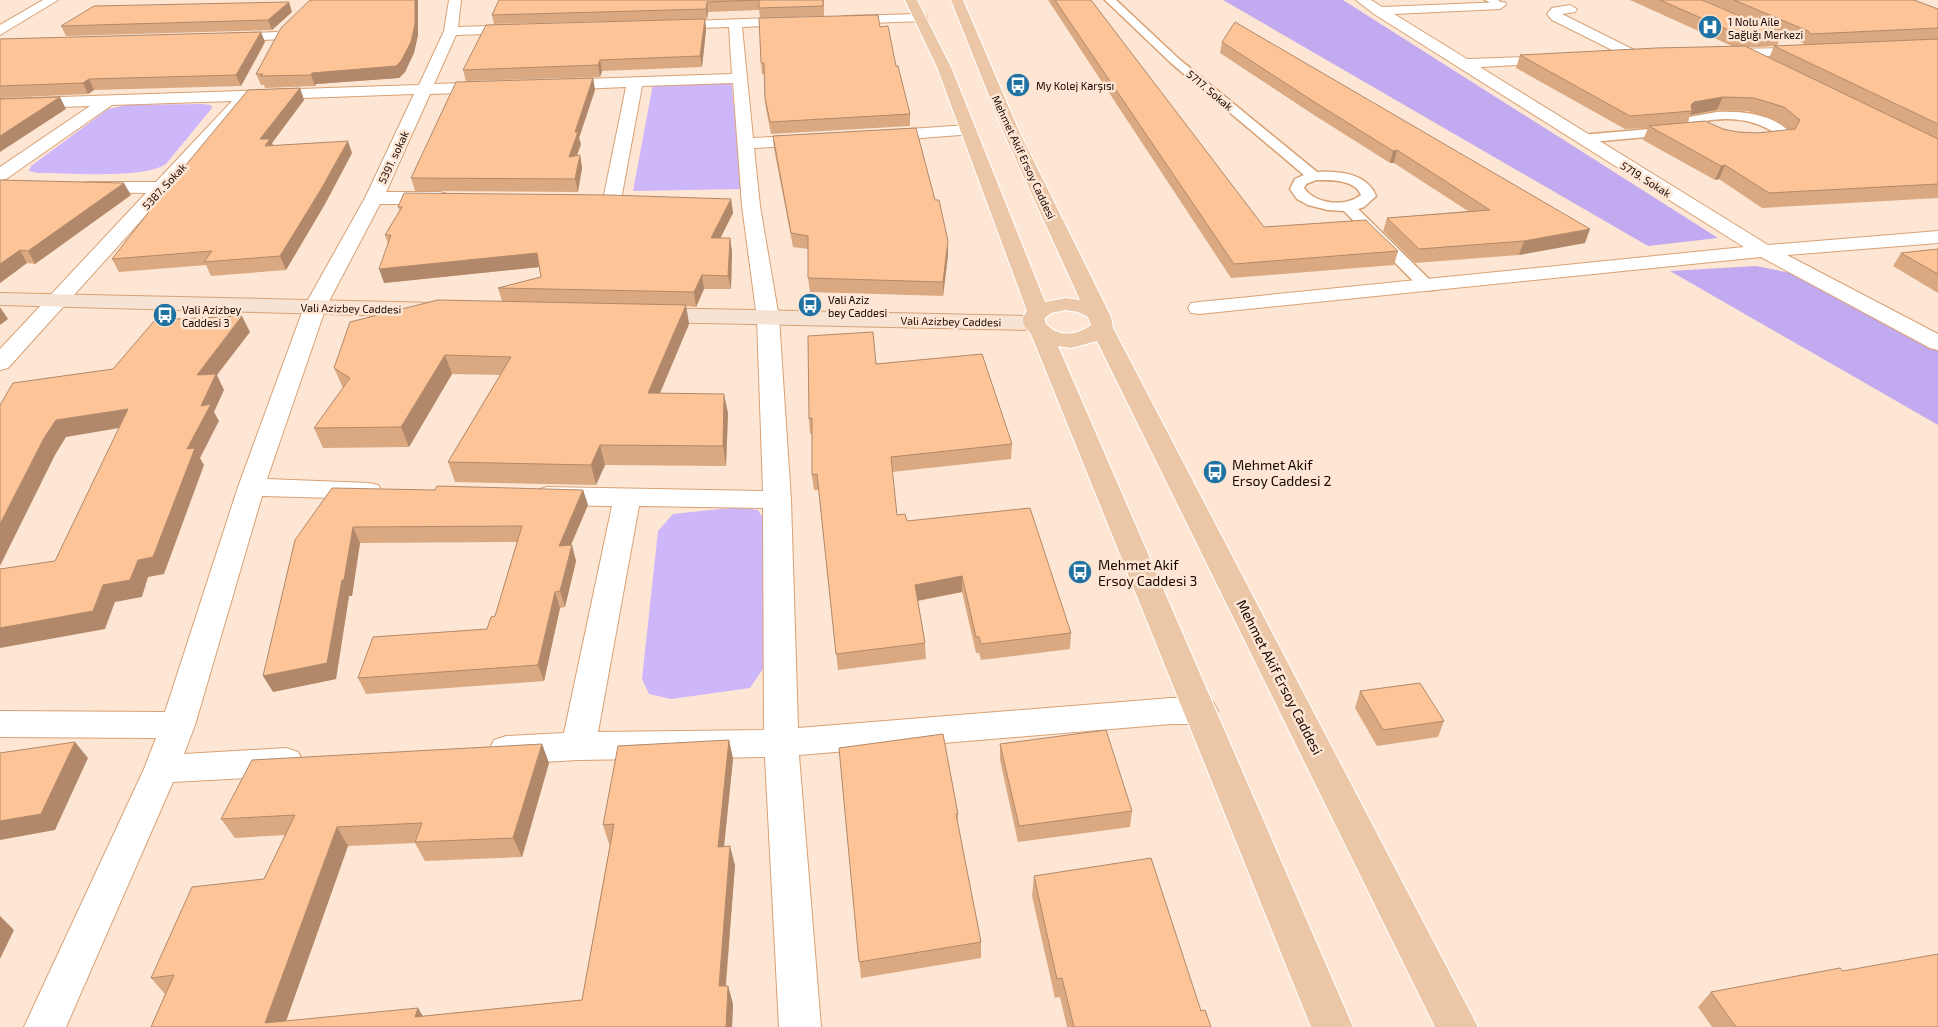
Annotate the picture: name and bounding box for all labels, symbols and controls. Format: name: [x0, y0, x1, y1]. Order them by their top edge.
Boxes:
hospital icon: 1 Nolu Aile Sağlığı Merkezi: [1697, 14, 1723, 40]
place label: 1 Nolu Aile Sağlığı Merkezi: [1728, 15, 1803, 41]
street label: 5717. Sokak: [1184, 67, 1236, 113]
bus stop icon: My Kolej Karşısı: [1005, 72, 1031, 98]
place label: My Kolej Karşısı: [1036, 79, 1114, 93]
street label: Mehmet Akif Ersoy Caddesi: [990, 93, 1058, 221]
street label: 5391. sokak: [375, 128, 411, 185]
street label: 5719. Sokak: [1618, 158, 1674, 200]
street label: 5387. Sokak: [139, 160, 189, 212]
bus stop icon: Vali Aziz bey Caddesi: [797, 292, 823, 318]
place label: Vali Aziz bey Caddesi: [828, 293, 887, 319]
street label: Vali Azizbey Caddesi: [301, 301, 401, 315]
bus stop icon: Vali Azizbey Caddesi 3: [152, 302, 178, 328]
place label: Vali Azizbey Caddesi 3: [182, 303, 242, 329]
street label: Vali Azizbey Caddesi: [901, 314, 1001, 328]
place label: Mehmet Akif Ersoy Caddesi 2: [1232, 456, 1332, 489]
bus stop icon: Mehmet Akif Ersoy Caddesi 2: [1202, 459, 1228, 485]
place label: Mehmet Akif Ersoy Caddesi 3: [1098, 556, 1197, 589]
bus stop icon: Mehmet Akif Ersoy Caddesi 3: [1067, 559, 1093, 585]
street label: Mehmet Akif Ersoy Caddesi: [1233, 597, 1327, 757]

